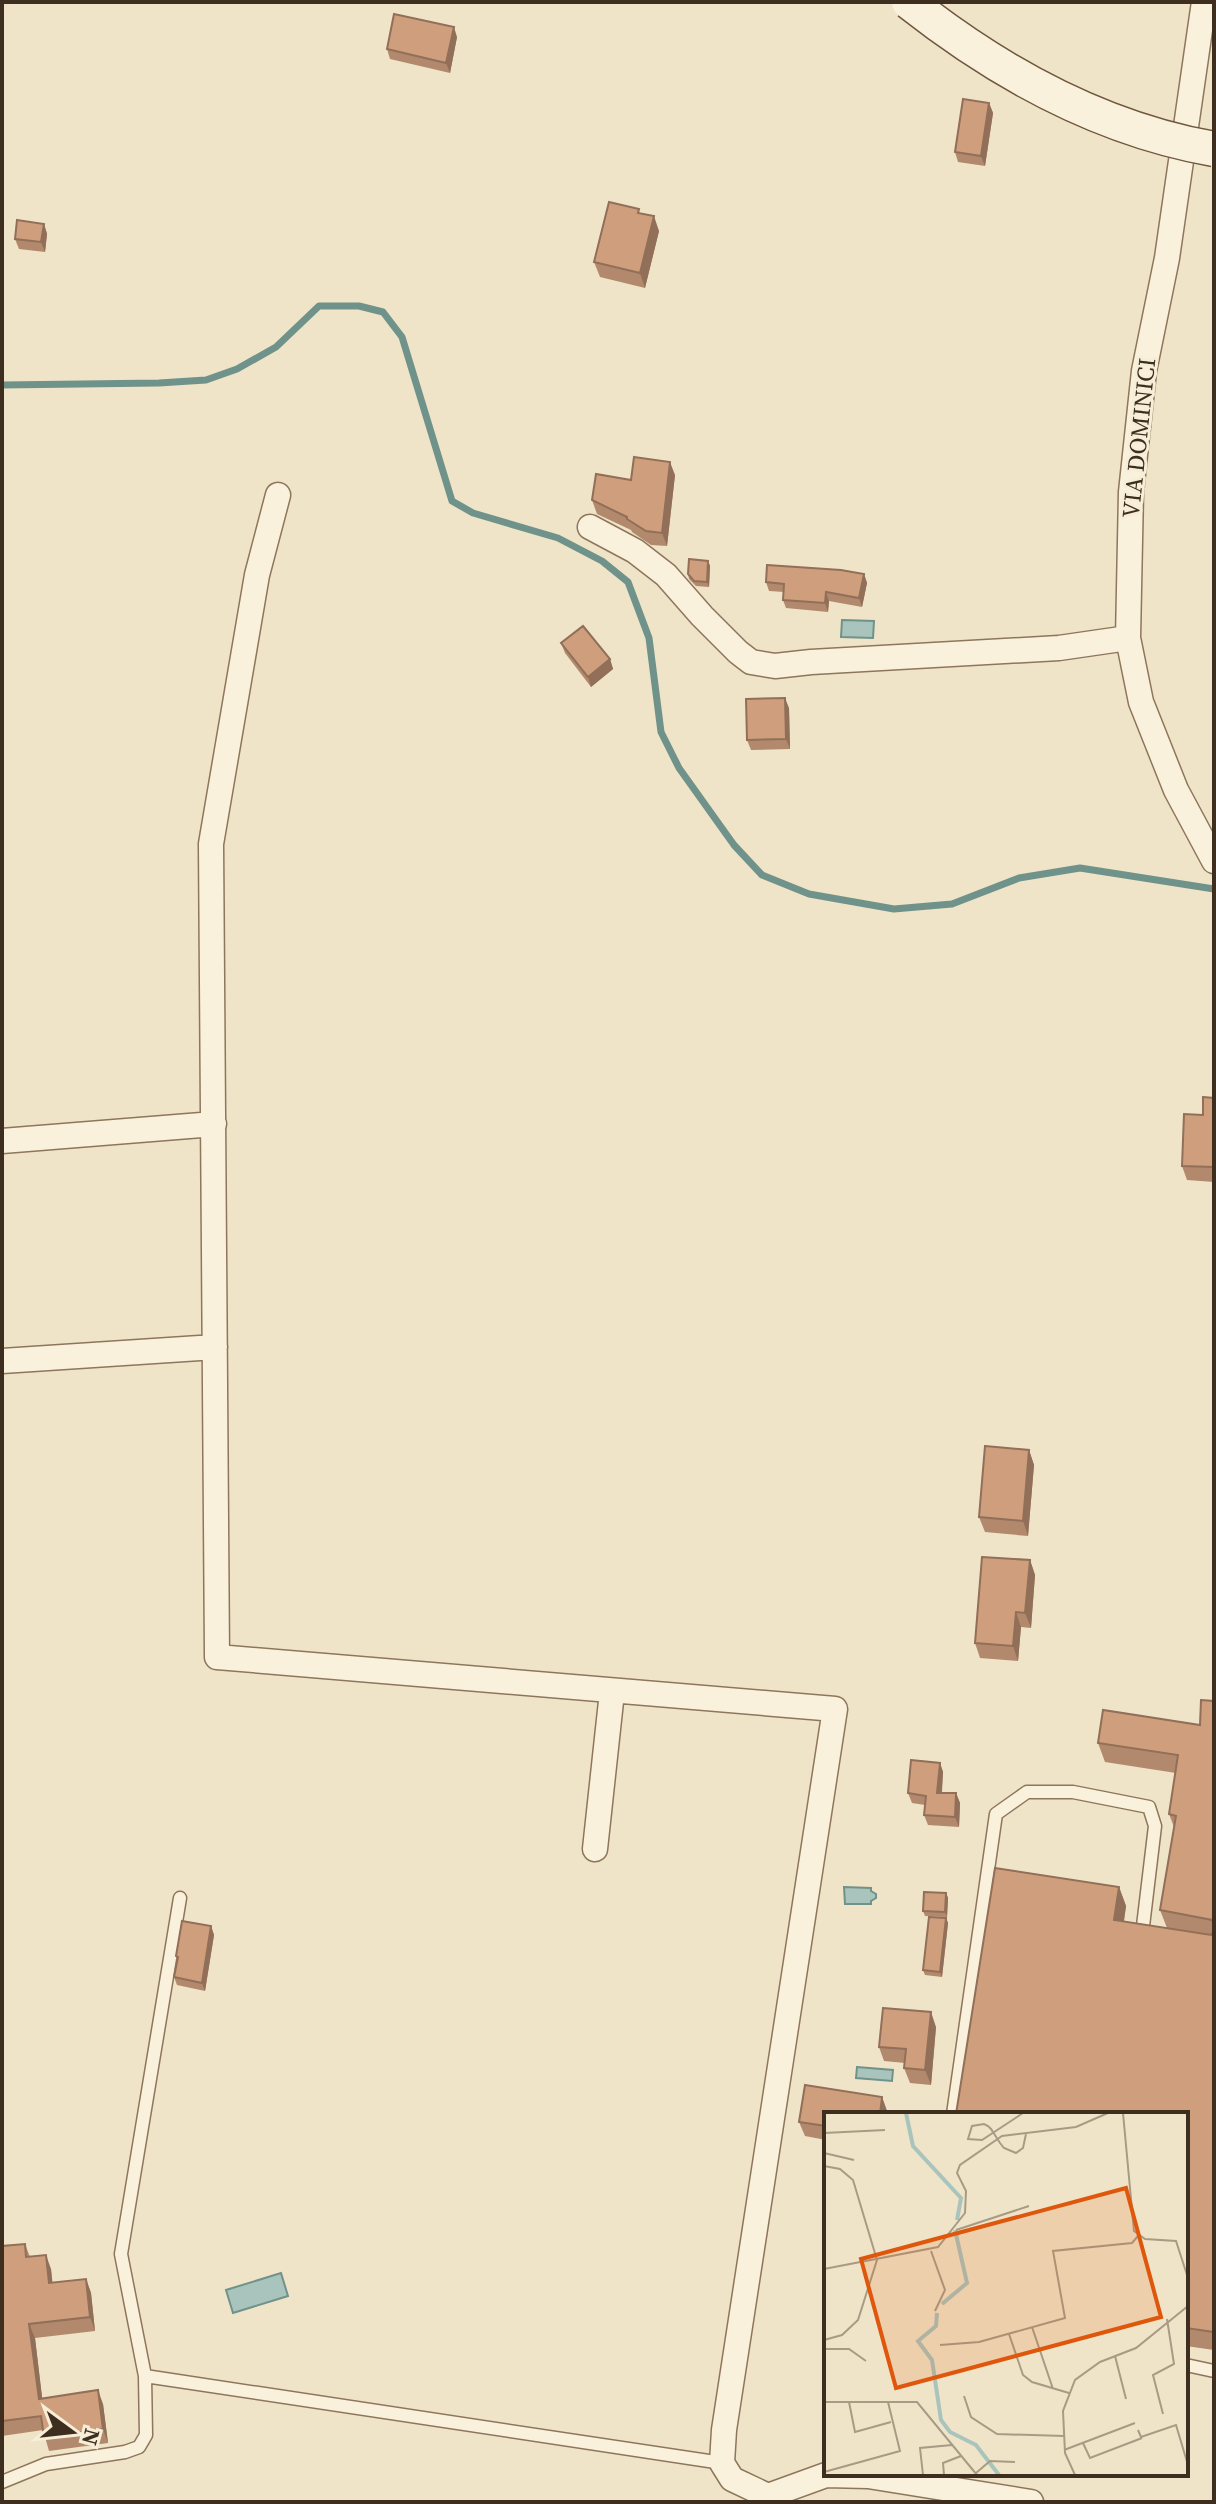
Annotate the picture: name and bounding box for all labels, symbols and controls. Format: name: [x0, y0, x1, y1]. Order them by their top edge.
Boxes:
street label: VIA DOMINICI: [1114, 356, 1163, 520]
inset map: [824, 2112, 1188, 2476]
north arrow: [32, 2392, 112, 2472]
text: N: [75, 2426, 108, 2449]

